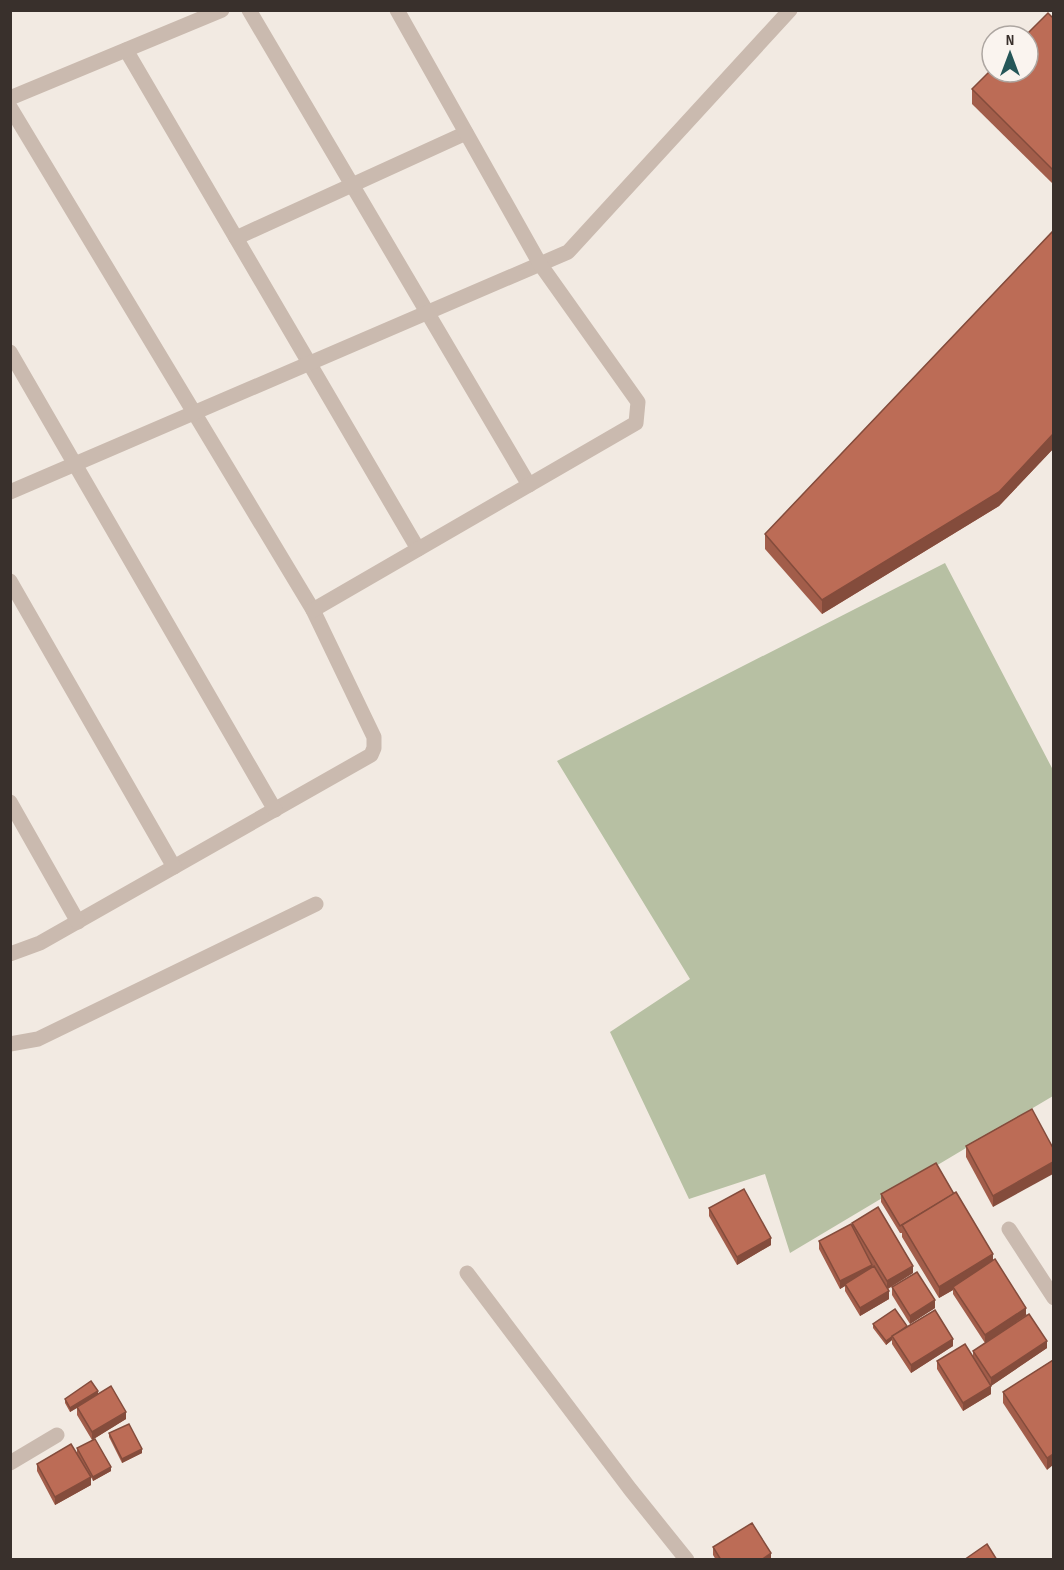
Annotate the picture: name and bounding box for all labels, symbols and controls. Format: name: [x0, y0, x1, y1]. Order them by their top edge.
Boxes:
north arrow: [980, 24, 1040, 84]
text: N: [1006, 31, 1014, 50]

